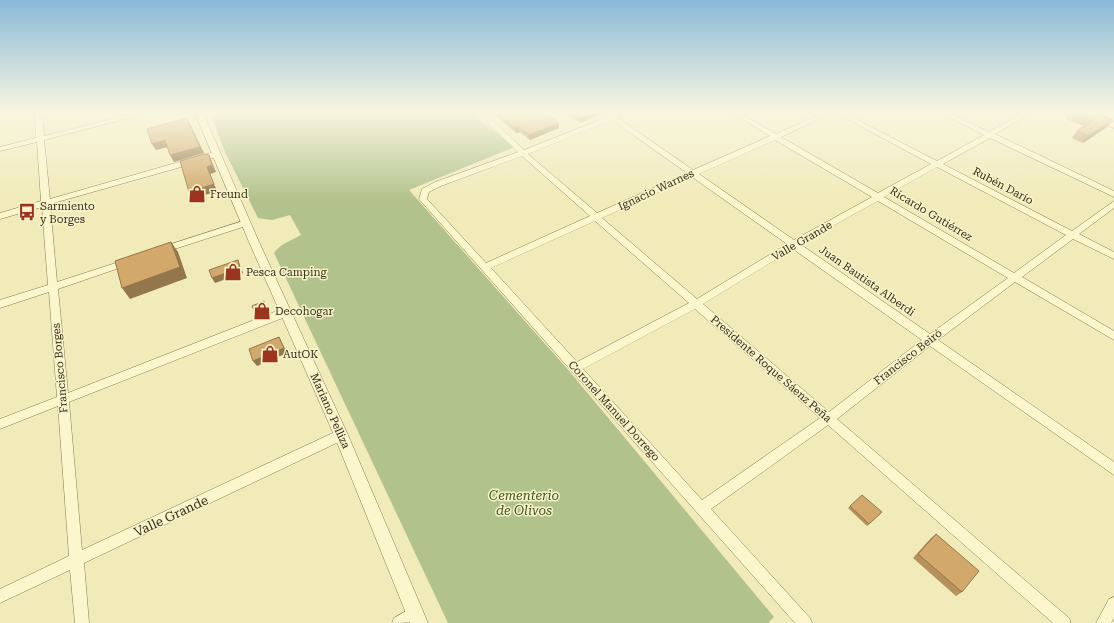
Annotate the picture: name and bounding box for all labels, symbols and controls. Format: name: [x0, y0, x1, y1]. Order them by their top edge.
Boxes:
street label: Rubén Darío: [971, 165, 1036, 207]
street label: Ignacio Warnes: [616, 167, 696, 213]
shop icon: Freund: [187, 184, 207, 204]
street label: Ricardo Gutiérrez: [887, 184, 975, 244]
place label: Freund: [210, 188, 248, 201]
place label: Sarmiento y Borges: [40, 200, 95, 226]
bus stop icon: Sarmiento y Borges: [17, 202, 37, 222]
street label: Valle Grande: [769, 218, 835, 264]
street label: Juan Bautista Alberdi: [817, 243, 918, 319]
shop icon: Pesca Camping: [223, 262, 243, 282]
place label: Pesca Camping: [246, 266, 328, 279]
shop icon: Decohogar: [252, 301, 272, 321]
place label: Decohogar: [275, 305, 333, 318]
street label: Presidente Roque Sáenz Peña: [708, 313, 834, 425]
street label: Francisco Borges: [50, 322, 70, 414]
street label: Francisco Beiró: [871, 326, 945, 388]
shop icon: AutOK: [260, 344, 280, 364]
place label: AutOK: [283, 348, 318, 361]
street label: Coronel Manuel Dorrego: [566, 358, 663, 464]
street label: Mariano Pelliza: [308, 371, 352, 451]
park label: Cementerio de Olivos: [489, 488, 559, 518]
street label: Valle Grande: [132, 492, 210, 540]

